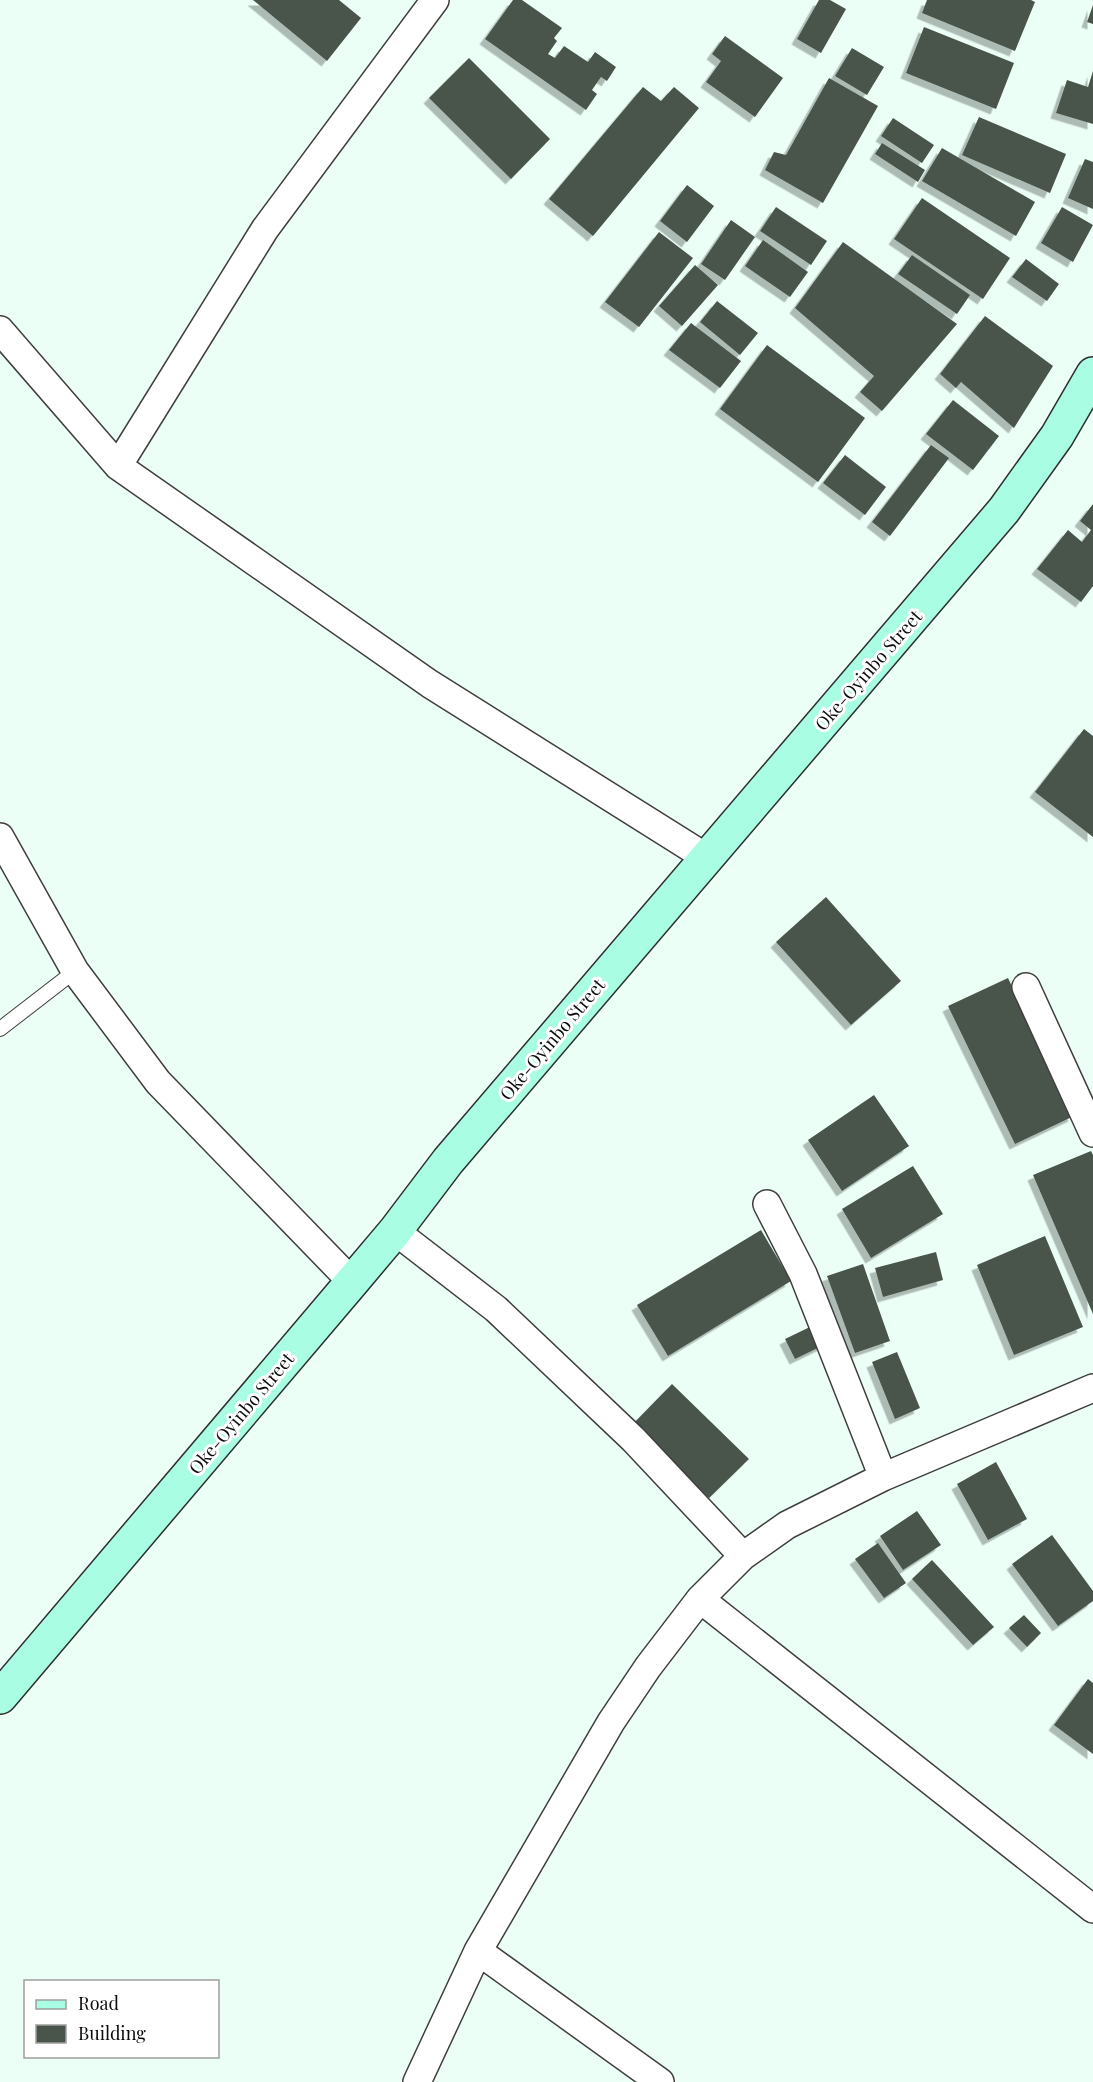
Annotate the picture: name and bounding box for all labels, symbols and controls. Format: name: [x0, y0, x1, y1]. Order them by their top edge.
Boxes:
street label: Oke-Oyinbo Street: [809, 604, 927, 735]
street label: Oke-Oyinbo Street: [494, 973, 610, 1105]
street label: Oke-Oyinbo Street: [183, 1347, 299, 1479]
legend: [24, 1980, 219, 2058]
text: Road: [78, 1991, 119, 2015]
text: Building: [78, 2021, 146, 2045]

